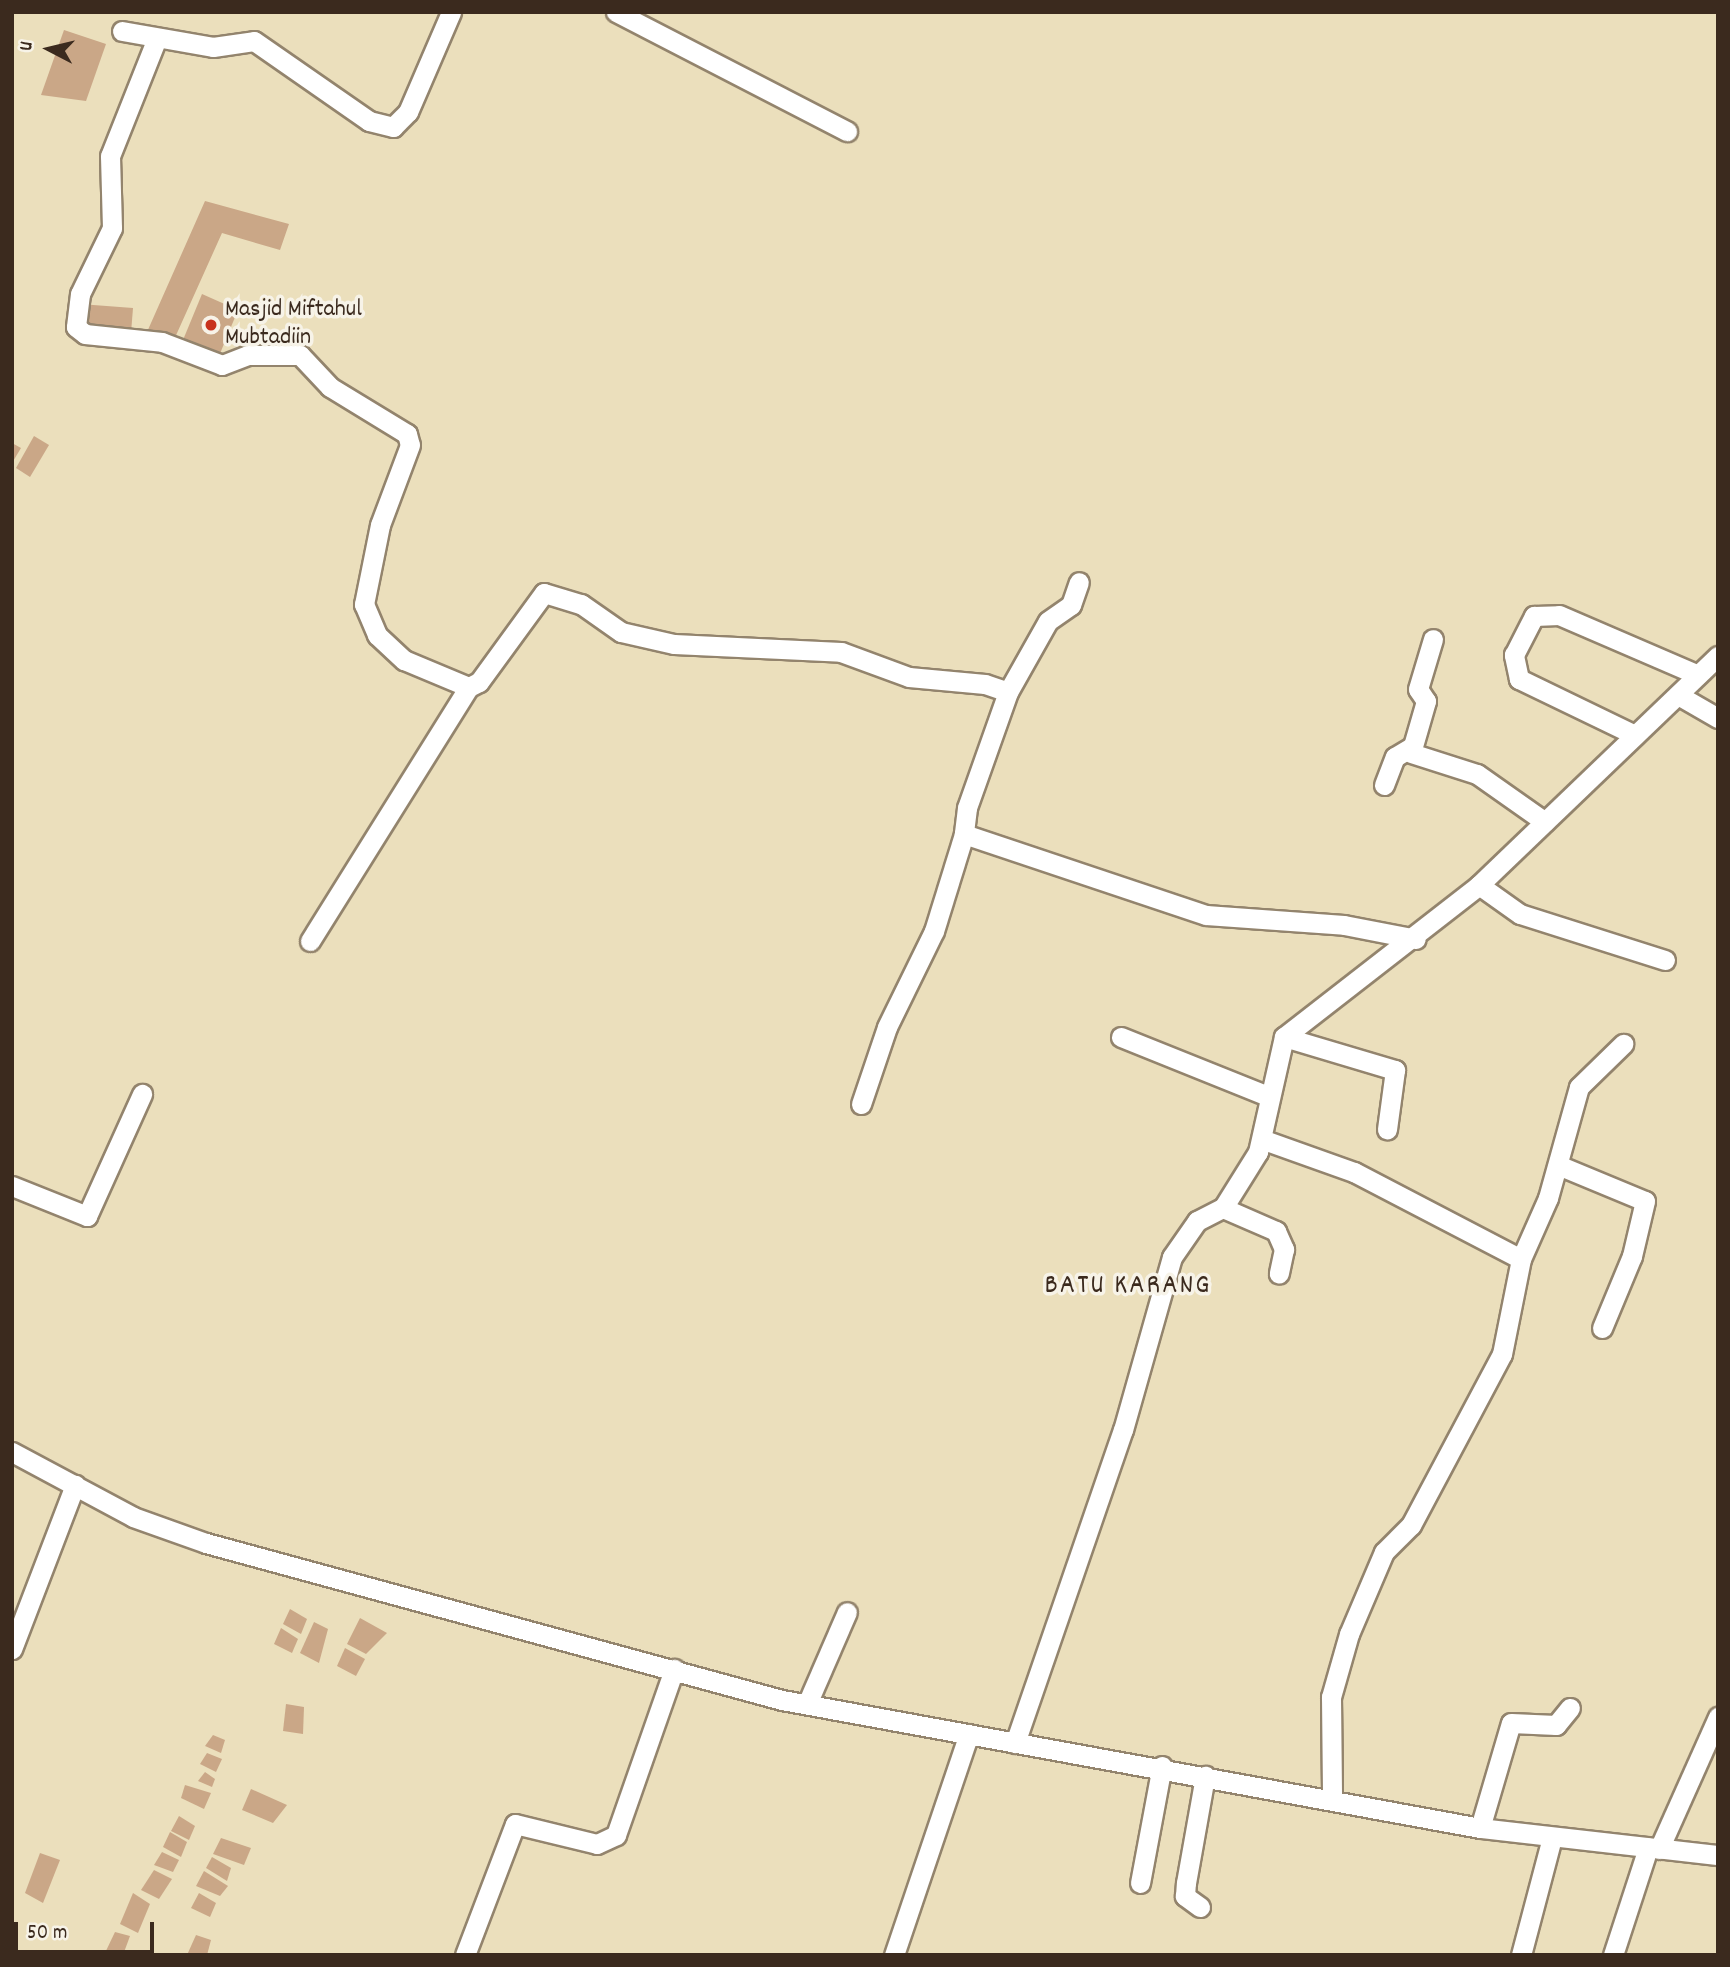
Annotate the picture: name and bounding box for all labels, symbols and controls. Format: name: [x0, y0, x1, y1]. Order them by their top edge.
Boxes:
north arrow: [14, 14, 84, 84]
text: U: [14, 40, 42, 53]
place label: Masjid Miftahul Mubtadiin: [225, 297, 362, 353]
marker: Masjid Miftahul Mubtadiin: [203, 317, 219, 333]
district label: BATU KARANG: [1046, 1270, 1210, 1304]
scale bar: [18, 1908, 158, 1952]
text: 50 m: [27, 1919, 67, 1949]

